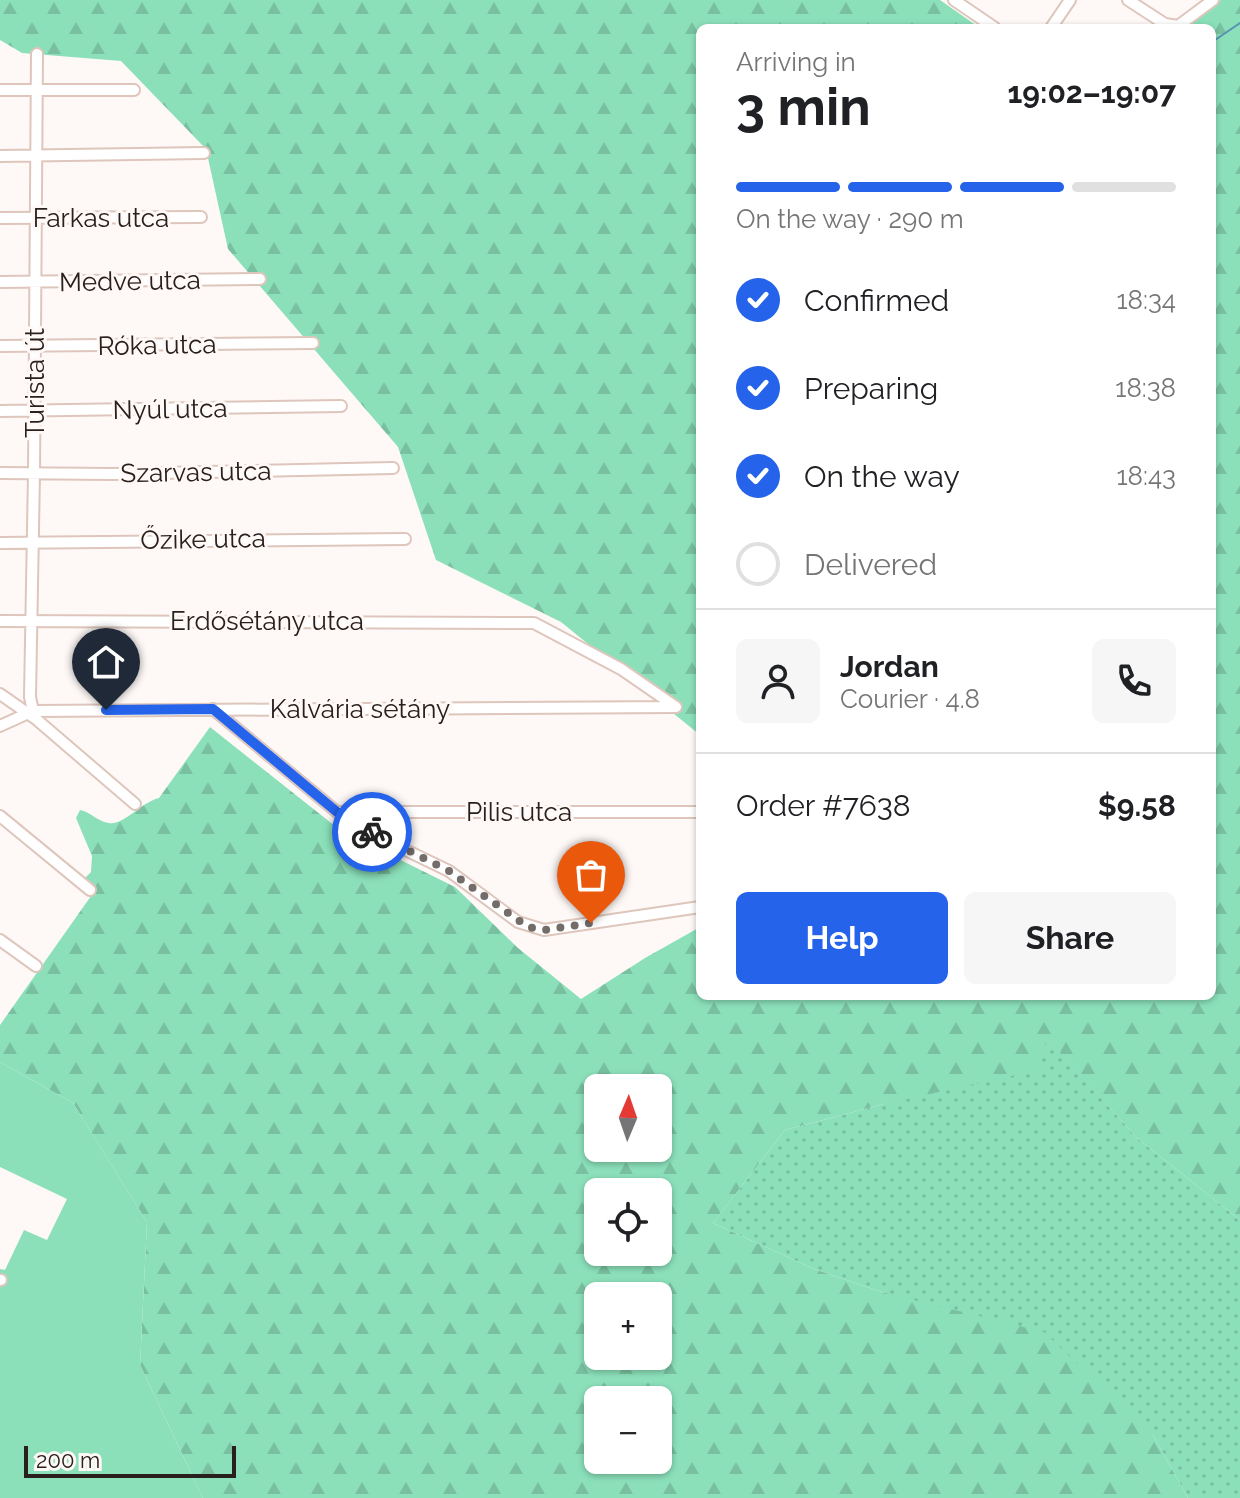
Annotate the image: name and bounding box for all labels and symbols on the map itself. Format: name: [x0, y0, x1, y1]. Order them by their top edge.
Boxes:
street label: Farkas utca: [33, 203, 169, 233]
street label: Medve utca: [59, 265, 201, 297]
street label: Turista út: [20, 328, 50, 438]
street label: Róka utca: [97, 329, 217, 361]
street label: Nyúl utca: [112, 393, 228, 425]
street label: Szarvas utca: [120, 456, 272, 488]
street label: Őzike utca: [140, 522, 266, 555]
street label: Erdősétány utca: [170, 606, 364, 636]
pin: [72, 628, 140, 710]
street label: Kálvária sétány: [270, 694, 450, 724]
courier: [332, 792, 412, 872]
street label: Pilis utca: [466, 797, 572, 827]
pin: [557, 841, 625, 923]
north arrow: [584, 1074, 672, 1162]
scale bar: [24, 1442, 236, 1478]

